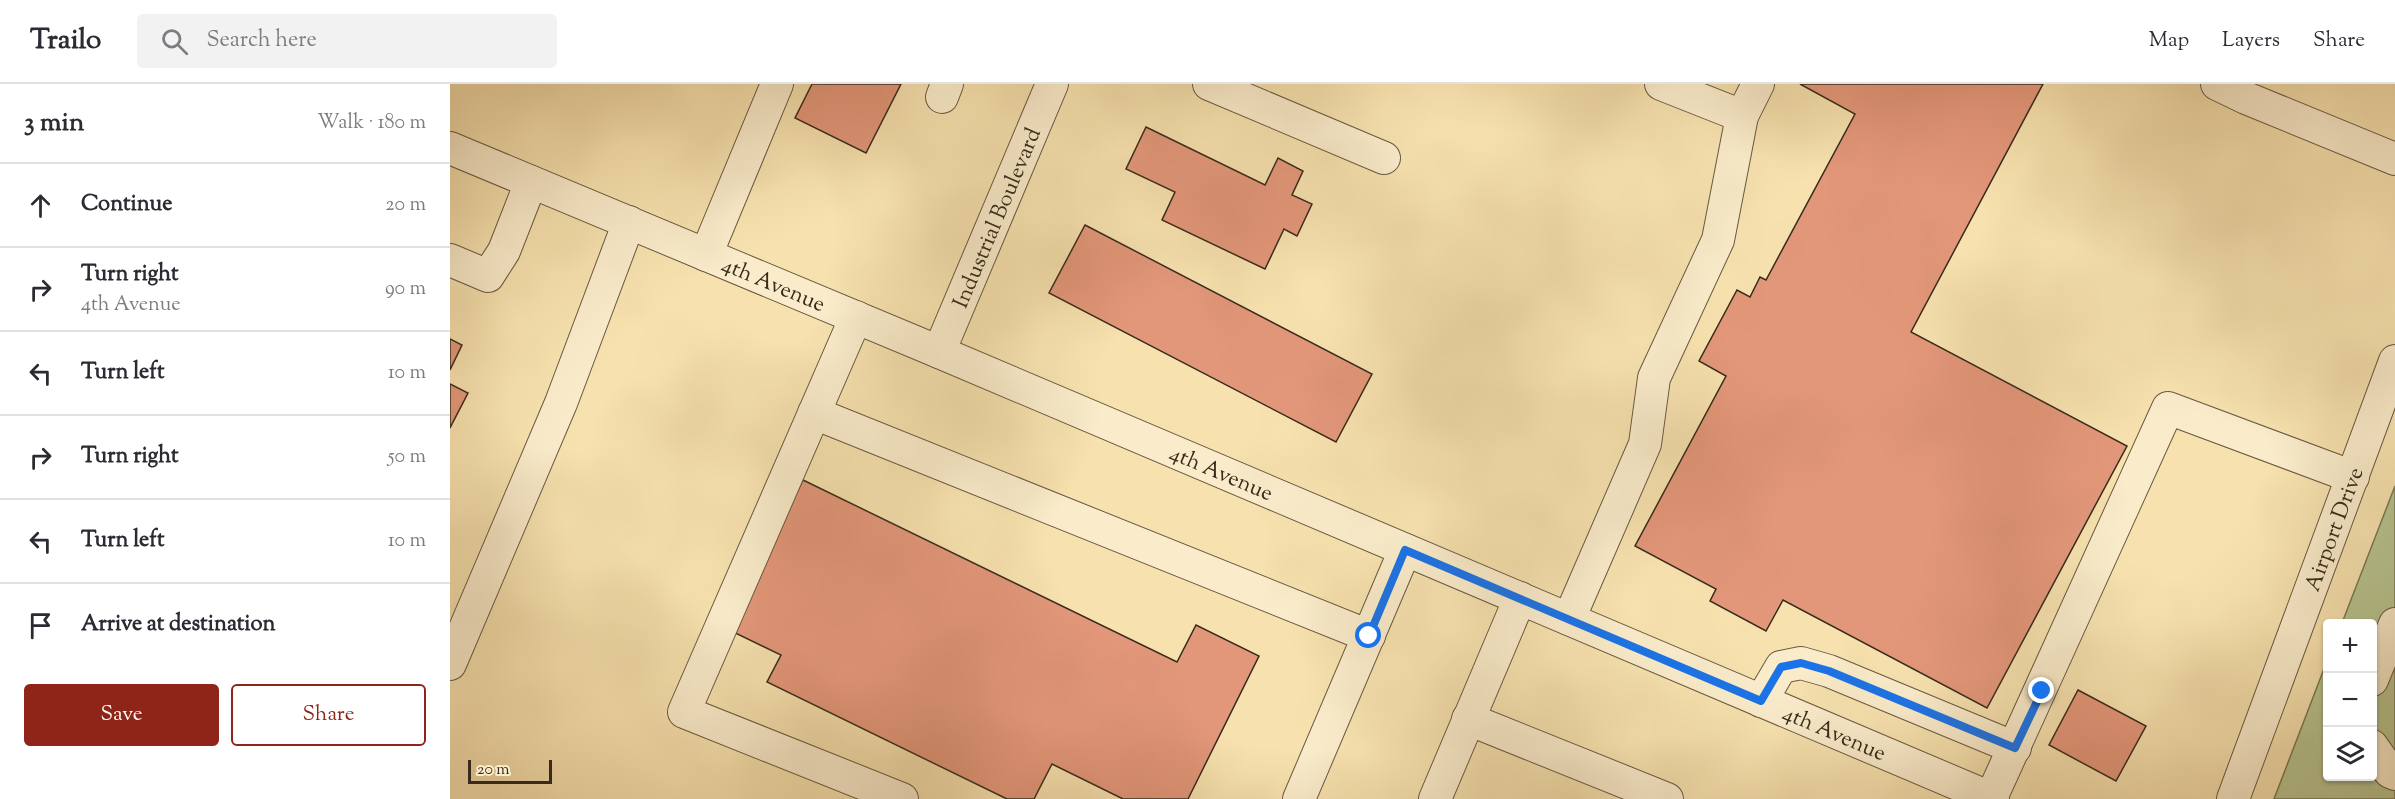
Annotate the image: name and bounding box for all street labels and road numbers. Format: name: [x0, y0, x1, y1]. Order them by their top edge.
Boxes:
street label: Industrial Boulevard: [946, 123, 1051, 314]
street label: 4th Avenue: [716, 250, 830, 322]
street label: 4th Avenue: [1164, 439, 1277, 511]
street label: Airport Drive: [2298, 463, 2373, 596]
street label: 4th Avenue: [1777, 699, 1890, 771]

